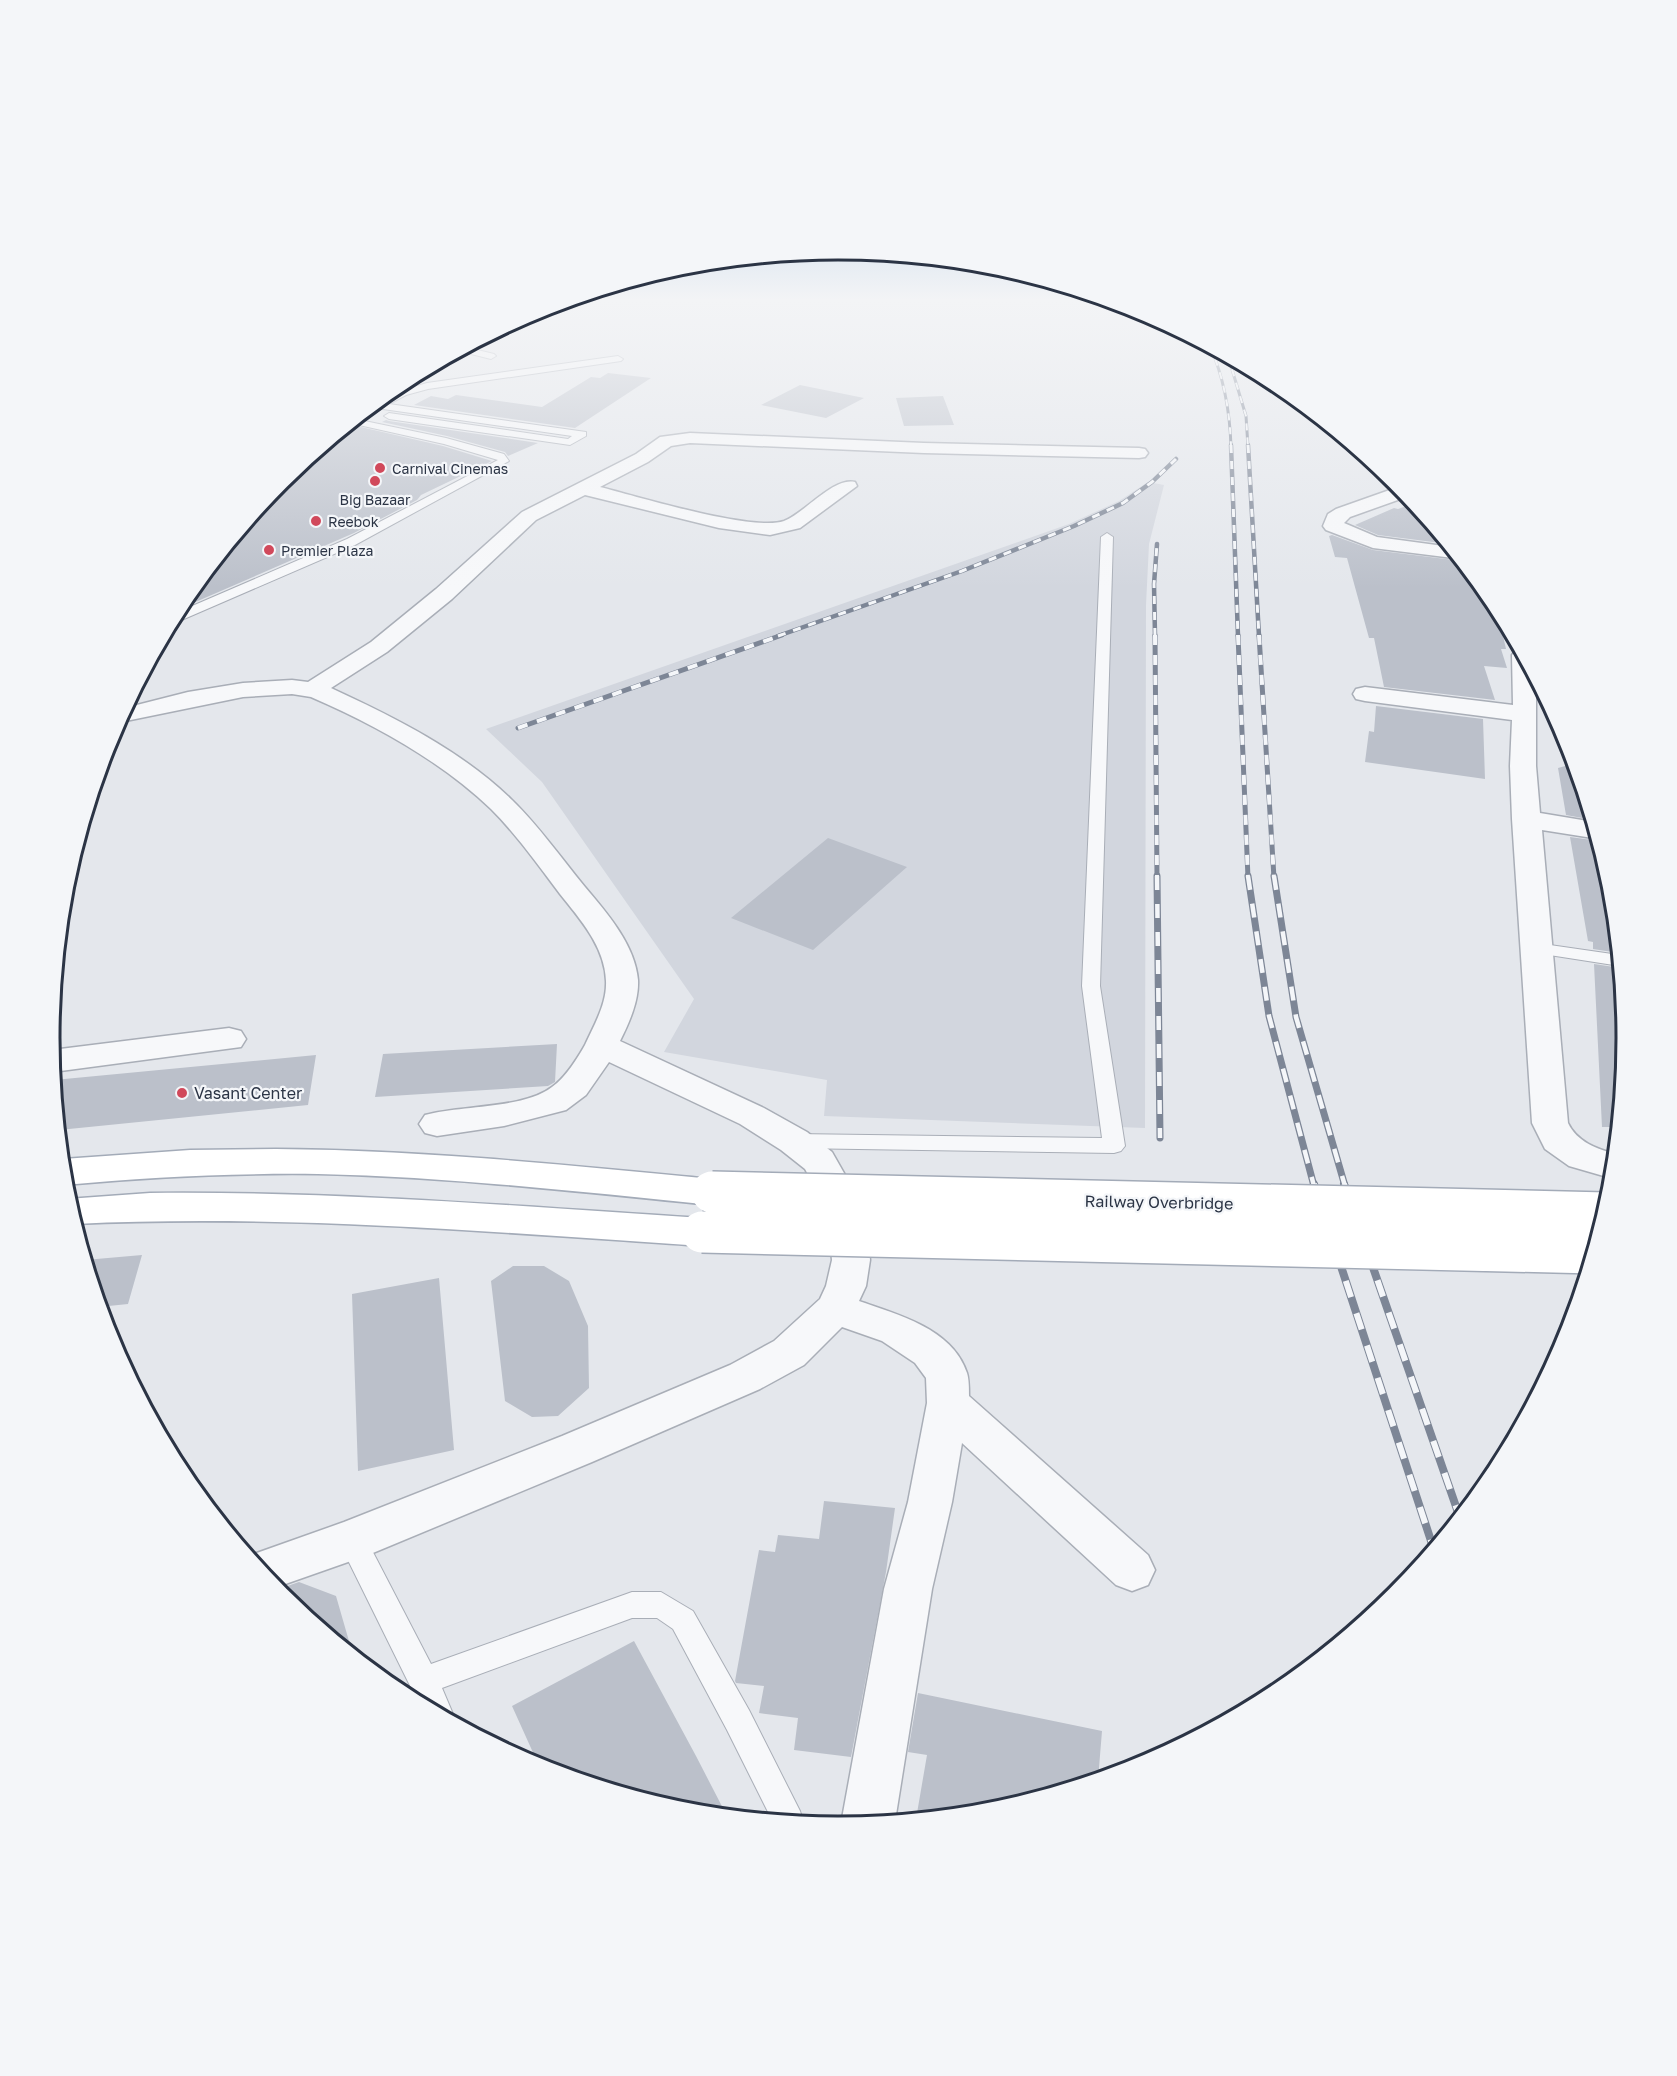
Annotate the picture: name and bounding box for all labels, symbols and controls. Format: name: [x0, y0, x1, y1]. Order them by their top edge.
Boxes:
place label: Carnival Cinemas: [392, 460, 508, 477]
marker: Carnival Cinemas: [373, 461, 387, 475]
marker: Big Bazaar: [368, 474, 382, 488]
place label: Big Bazaar: [340, 491, 411, 508]
place label: Reebok: [328, 513, 379, 530]
marker: Reebok: [309, 514, 323, 528]
place label: Premier Plaza: [281, 542, 373, 559]
marker: Premier Plaza: [262, 543, 276, 557]
place label: Vasant Center: [194, 1083, 302, 1103]
marker: Vasant Center: [175, 1086, 189, 1100]
street label: Railway Overbridge: [1085, 1191, 1233, 1213]

